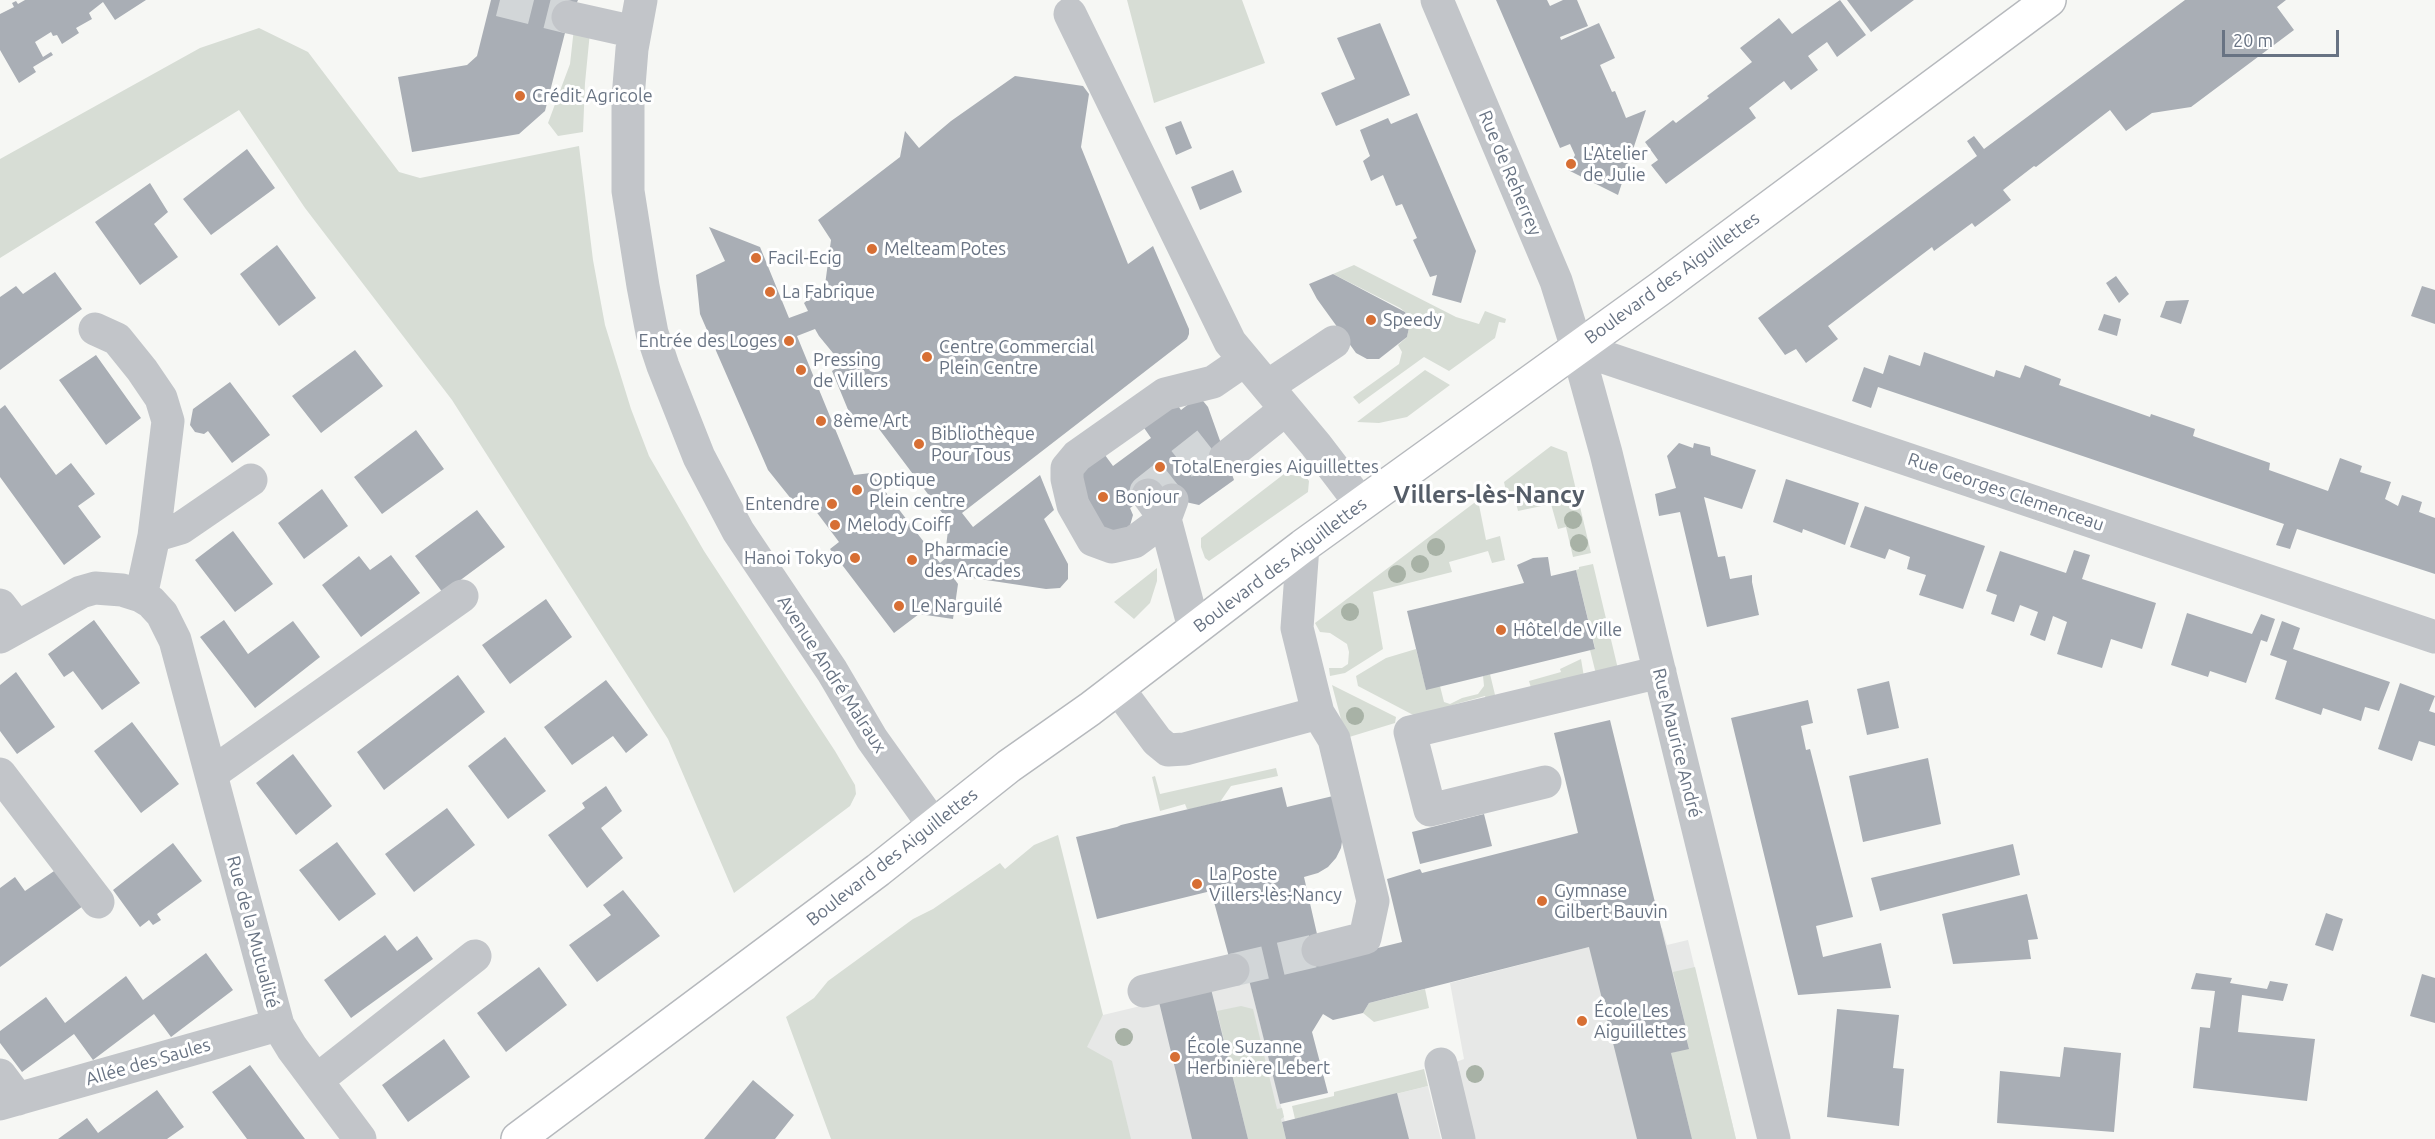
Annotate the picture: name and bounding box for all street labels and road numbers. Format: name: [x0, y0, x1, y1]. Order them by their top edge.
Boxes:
street label: Rue de Reherrey: [1474, 107, 1546, 239]
street label: Boulevard des Aiguillettes: [1580, 207, 1764, 349]
street label: Rue Georges Clemenceau: [1905, 448, 2107, 536]
street label: Boulevard des Aiguillettes: [1189, 493, 1371, 637]
street label: Avenue André Malraux: [773, 591, 891, 757]
street label: Rue Maurice André: [1648, 666, 1706, 820]
street label: Boulevard des Aiguillettes: [802, 784, 982, 930]
street label: Rue de la Mutualité: [222, 853, 284, 1011]
street label: Allée des Saules: [83, 1034, 213, 1090]

